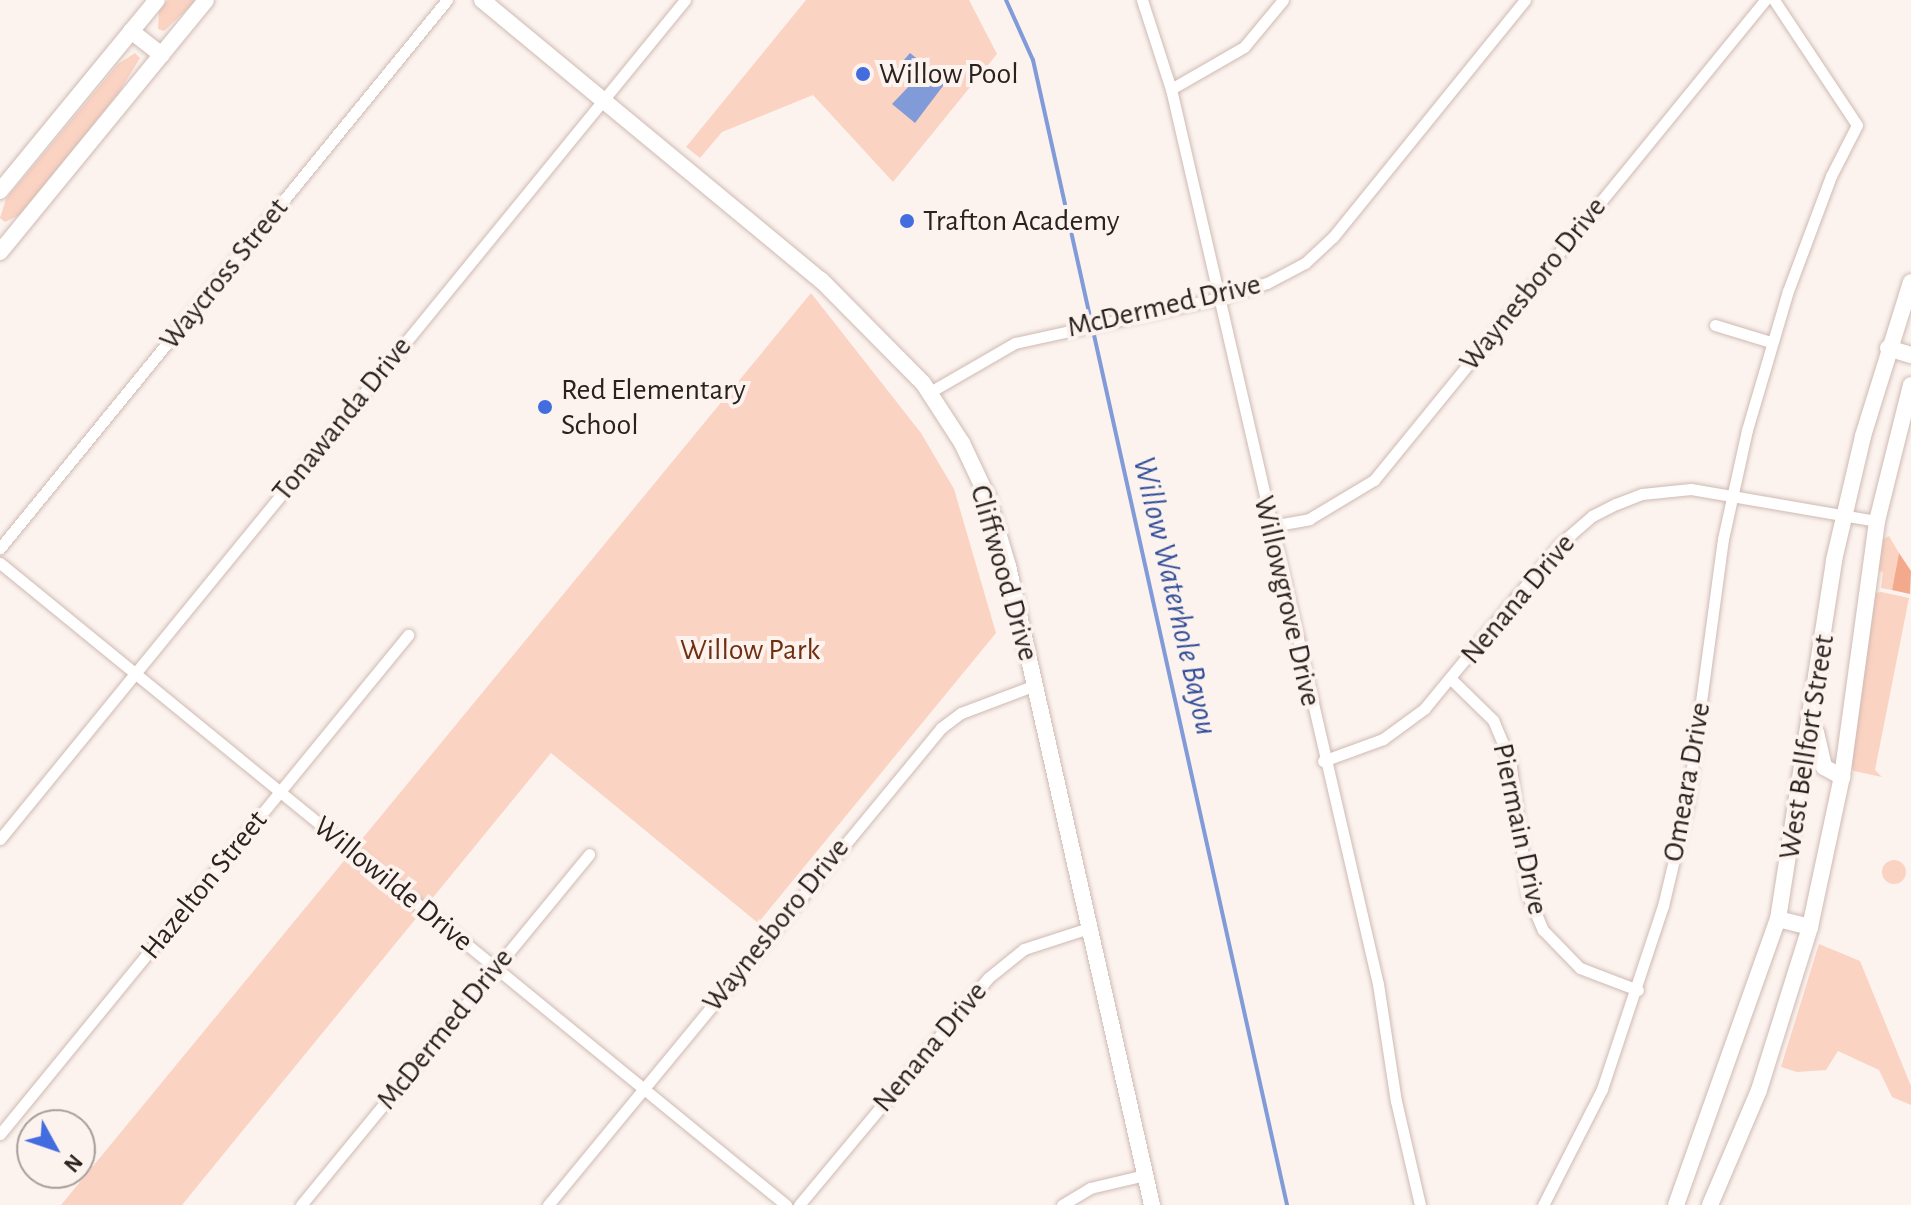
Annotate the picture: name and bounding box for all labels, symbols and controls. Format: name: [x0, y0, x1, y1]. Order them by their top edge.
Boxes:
place label: Willow Pool: [879, 56, 1019, 92]
marker: Willow Pool: [854, 65, 872, 83]
street label: Waynesboro Drive: [1452, 190, 1614, 378]
street label: Waycross Street: [152, 191, 296, 357]
place label: Trafton Academy: [923, 203, 1120, 239]
marker: Trafton Academy: [898, 212, 916, 230]
street label: McDermed Drive: [1064, 266, 1264, 346]
street label: Tonawanda Drive: [265, 329, 419, 509]
place label: Red Elementary School: [561, 372, 746, 442]
marker: Red Elementary School: [536, 398, 554, 416]
water label: Willow Waterhole Bayou: [1124, 453, 1226, 739]
street label: Cliffwood Drive: [962, 481, 1046, 665]
street label: Willowgrove Drive: [1245, 492, 1329, 710]
street label: Nenana Drive: [1453, 526, 1583, 672]
park label: Willow Park: [680, 632, 820, 668]
street label: West Bellfort Street: [1771, 632, 1843, 862]
street label: Omeara Drive: [1655, 700, 1719, 864]
street label: Piermain Drive: [1484, 740, 1556, 918]
street label: Hazelton Street: [133, 803, 275, 967]
street label: Willowilde Drive: [306, 809, 480, 959]
street label: Waynesboro Drive: [695, 831, 857, 1019]
street label: McDermed Drive: [369, 941, 521, 1117]
street label: Nenana Drive: [865, 974, 995, 1120]
north arrow: [16, 1109, 96, 1189]
text: N: [60, 1150, 86, 1176]

